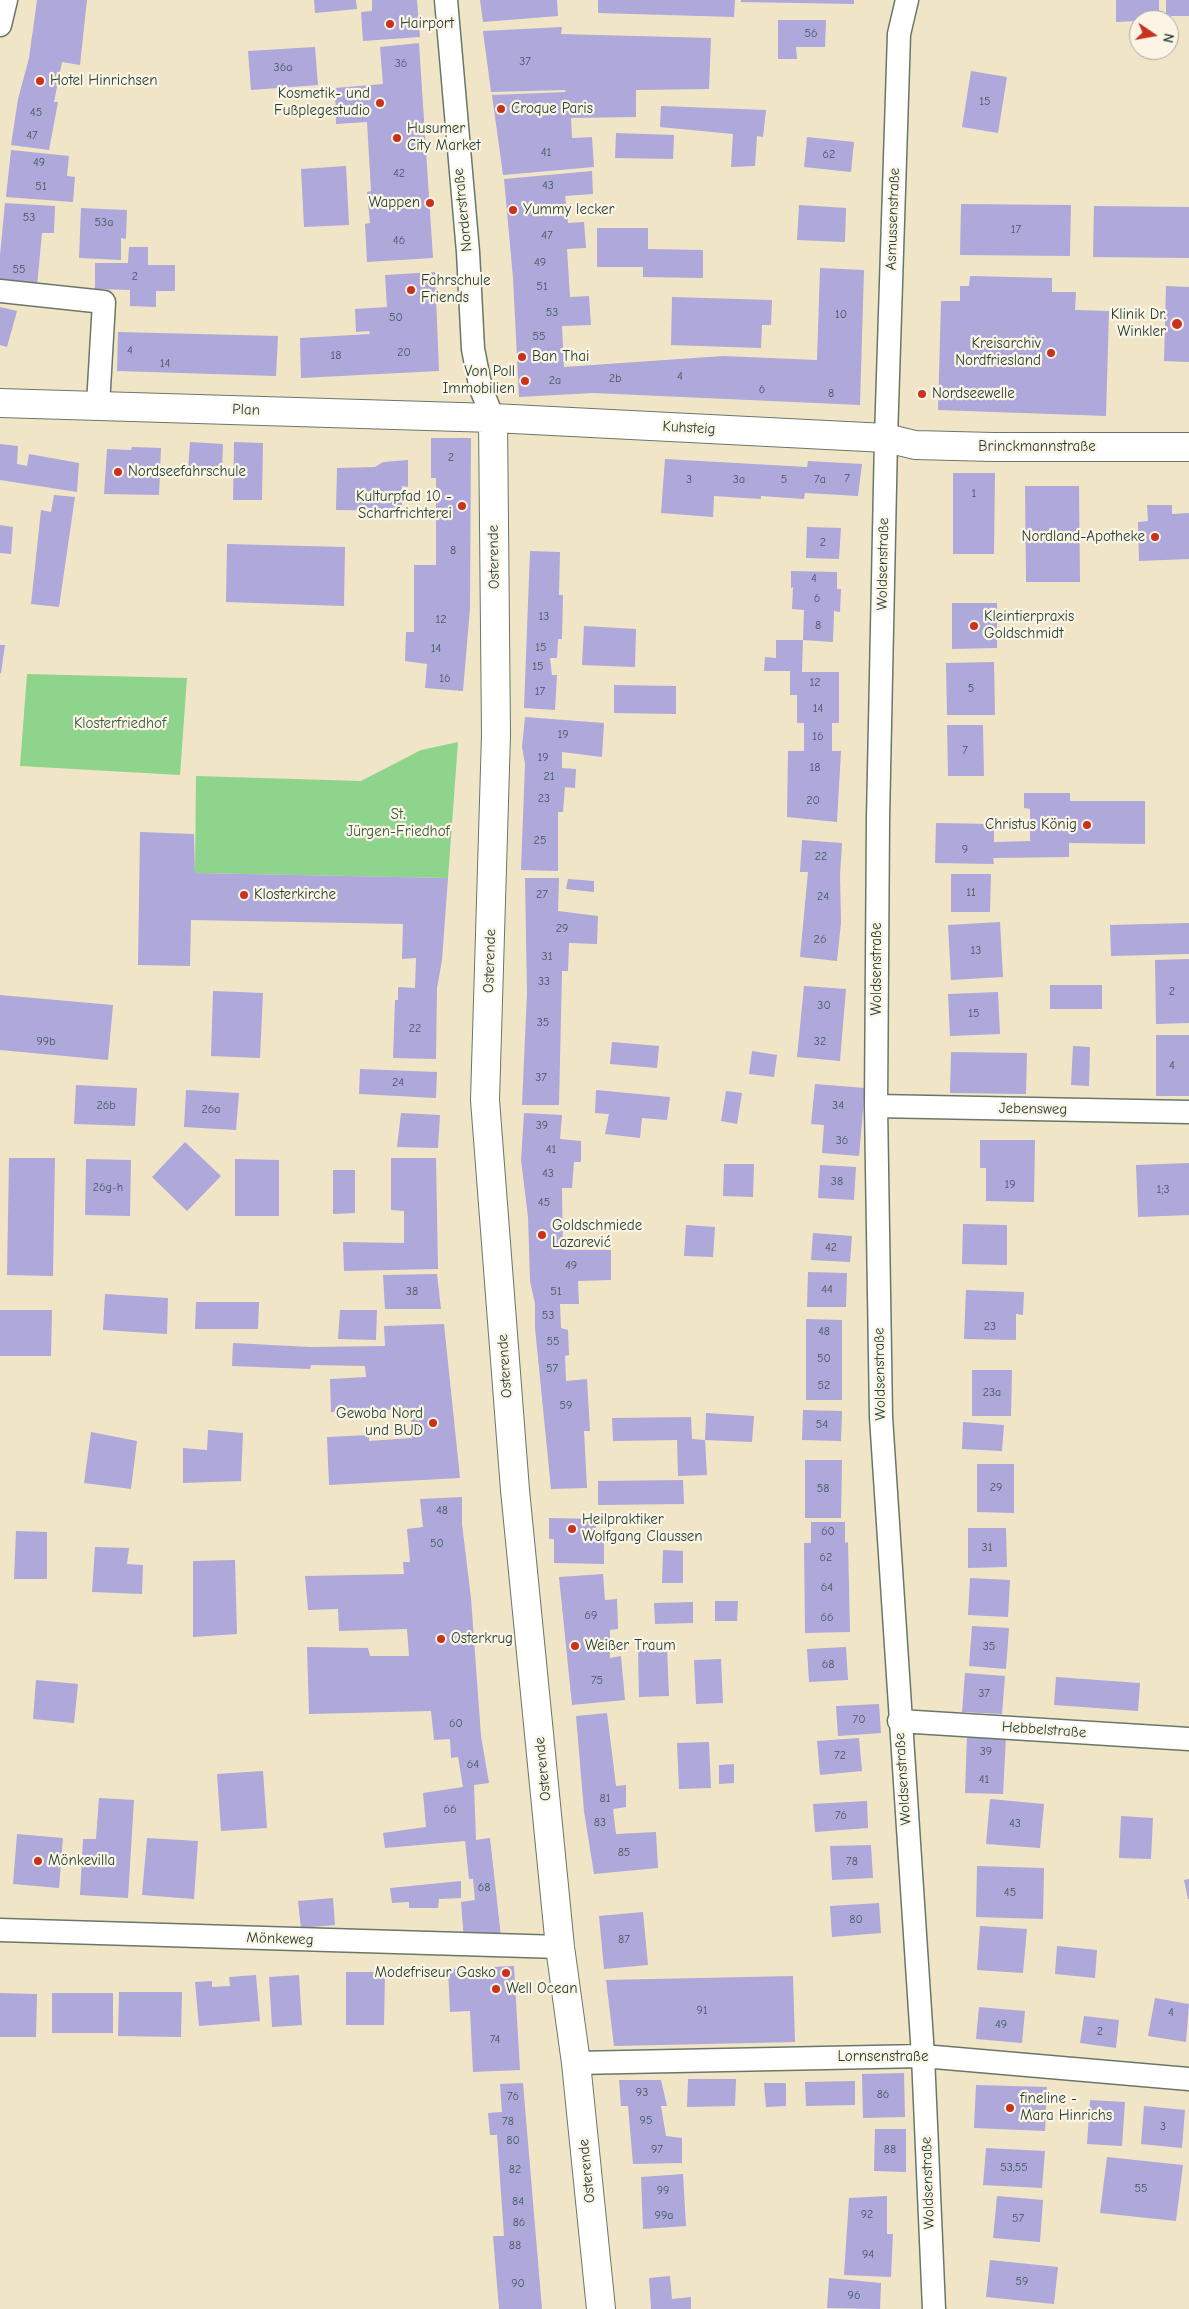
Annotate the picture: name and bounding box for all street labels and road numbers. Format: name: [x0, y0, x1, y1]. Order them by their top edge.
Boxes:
street label: Norderstraße: [450, 167, 476, 253]
street label: Asmussenstraße: [882, 167, 904, 271]
street label: Plan: [232, 401, 260, 419]
street label: Kuhsteig: [662, 418, 716, 438]
street label: Brinckmannstraße: [978, 438, 1096, 456]
street label: Woldsenstraße: [873, 517, 893, 611]
street label: Osterende: [484, 525, 504, 589]
street label: Woldsenstraße: [868, 923, 886, 1015]
street label: Osterende: [480, 929, 500, 993]
street label: Jebensweg: [999, 1099, 1067, 1119]
street label: Woldsenstraße: [870, 1327, 890, 1421]
street label: Osterende: [494, 1333, 516, 1399]
street label: Hebbelstraße: [1001, 1718, 1087, 1742]
street label: Woldsenstraße: [891, 1732, 915, 1826]
street label: Osterende: [531, 1736, 555, 1802]
street label: Mönkeweg: [246, 1929, 314, 1949]
street label: Lornsenstraße: [838, 2048, 928, 2066]
street label: Woldsenstraße: [917, 2136, 939, 2230]
street label: Osterende: [575, 2138, 599, 2204]

